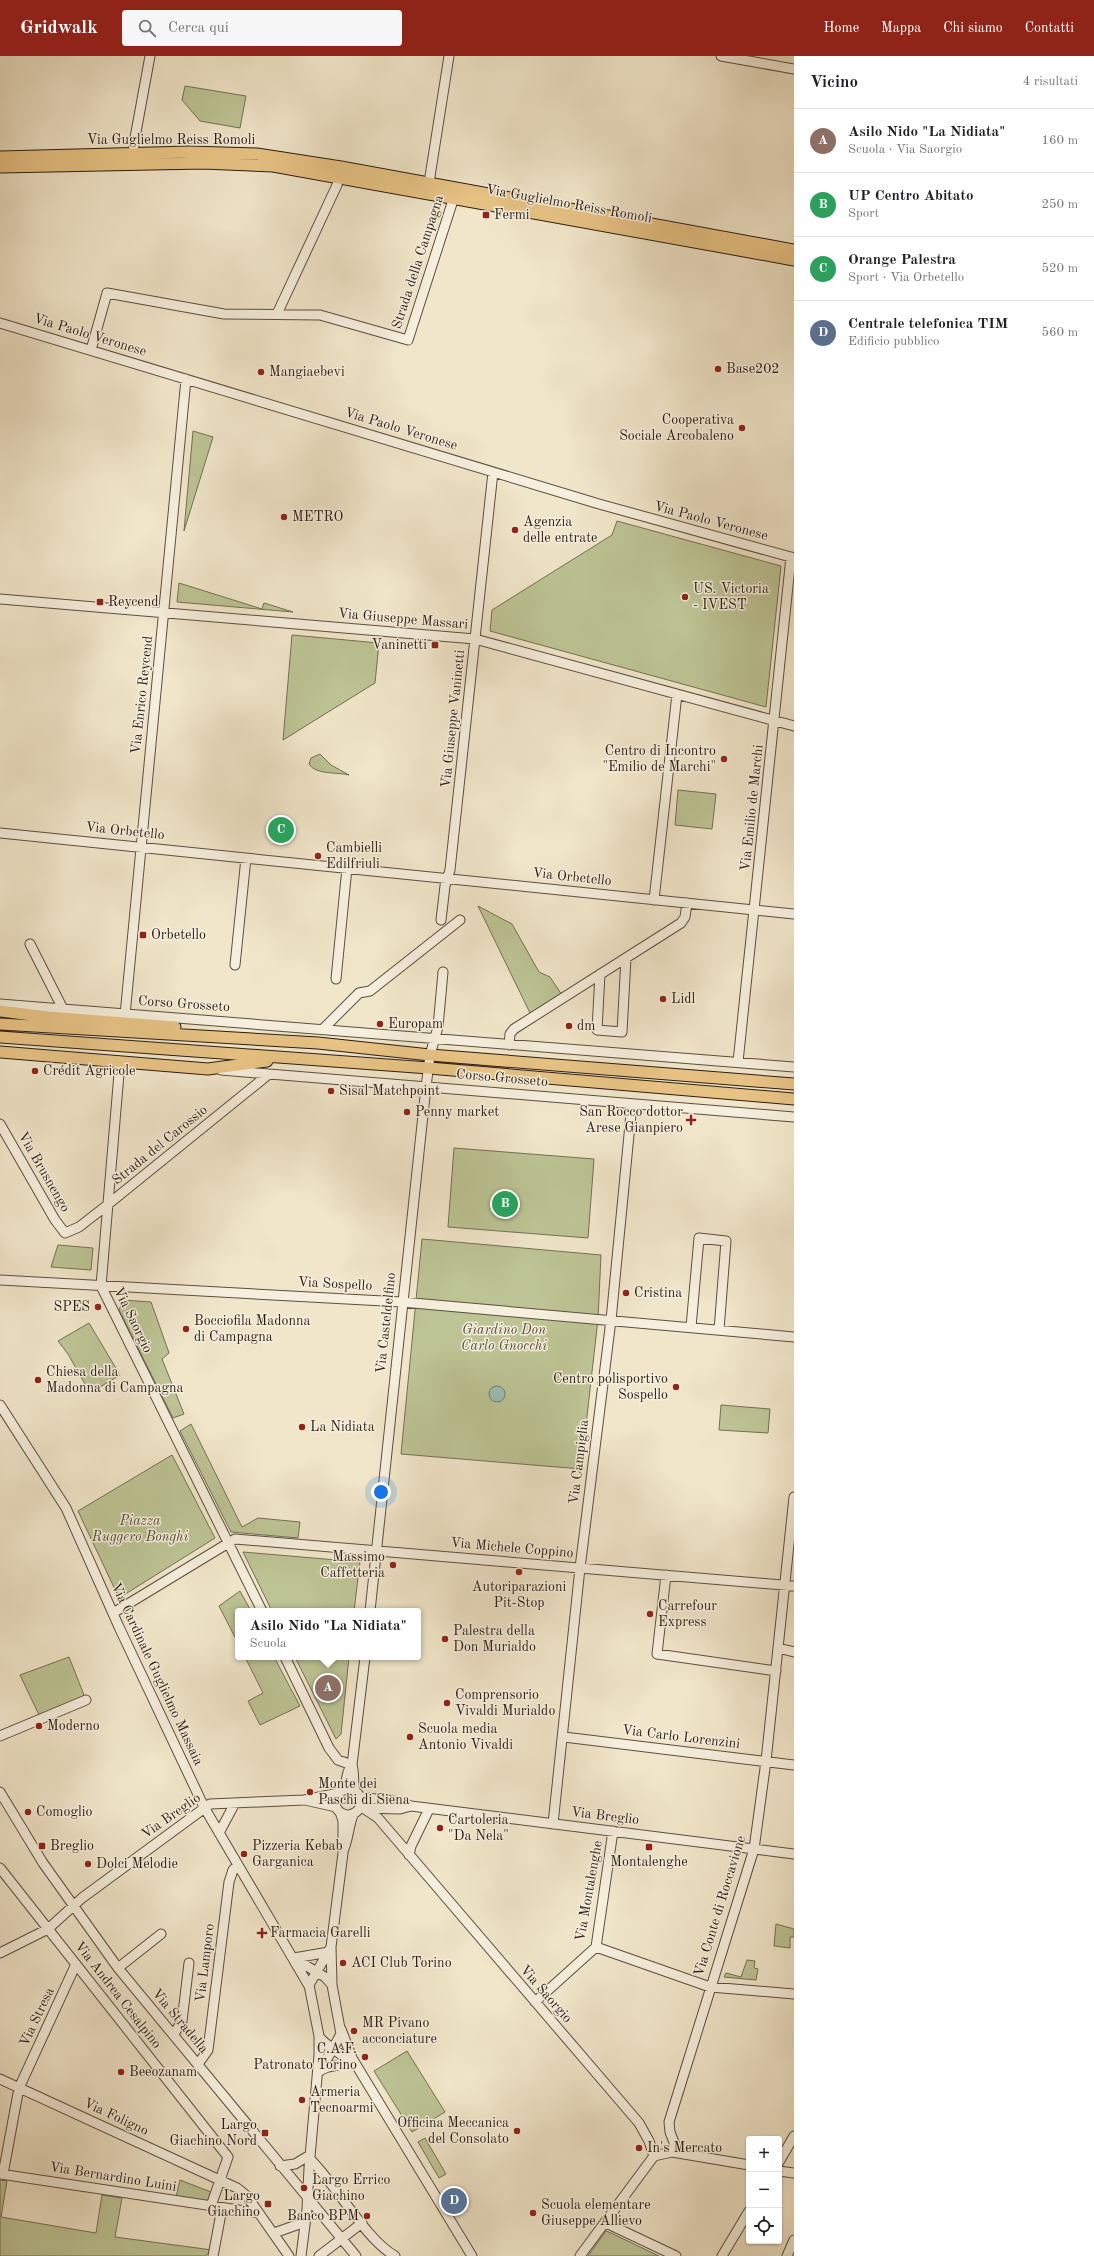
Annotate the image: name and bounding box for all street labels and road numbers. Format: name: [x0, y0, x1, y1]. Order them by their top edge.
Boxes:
street label: Via Guglielmo Reiss Romoli: [87, 133, 256, 147]
street label: Via Guglielmo Reiss Romoli: [485, 182, 653, 226]
street label: Strada della Campagna: [390, 193, 446, 331]
street label: Via Paolo Veronese: [32, 311, 148, 359]
street label: Via Paolo Veronese: [343, 405, 459, 453]
street label: Via Paolo Veronese: [653, 499, 769, 543]
street label: Via Giuseppe Massari: [337, 606, 469, 632]
street label: Via Enrico Reycend: [129, 635, 155, 755]
street label: Via Giuseppe Vaninetti: [439, 649, 467, 789]
street label: Via Emilio de Marchi: [738, 744, 766, 872]
street label: Via Orbetello: [85, 820, 165, 842]
street label: Via Orbetello: [532, 866, 612, 888]
street label: Corso Grosseto: [138, 994, 231, 1014]
street label: Corso Grosseto: [455, 1067, 549, 1089]
street label: Strada del Carossio: [110, 1102, 210, 1187]
street label: Via Brusnengo: [15, 1130, 73, 1214]
street label: Via Casteldelfino: [374, 1272, 398, 1374]
street label: Via Sospello: [297, 1275, 373, 1293]
street label: Via Saorgio: [111, 1285, 155, 1355]
street label: Via Campiglia: [567, 1419, 591, 1505]
street label: Via Michele Coppino: [450, 1536, 574, 1560]
street label: Via Cardinale Guglielmo Massaia: [108, 1580, 206, 1768]
street label: Via Carlo Lorenzini: [621, 1723, 741, 1751]
street label: Via Breglio: [139, 1791, 203, 1841]
street label: Via Breglio: [570, 1805, 640, 1827]
street label: Via Conte di Roccavione: [692, 1834, 748, 1978]
street label: Via Montalenghe: [573, 1839, 605, 1943]
street label: Via Lamporo: [193, 1923, 217, 2003]
street label: Via Andrea Cesalpino: [72, 1939, 164, 2051]
street label: Via Saorgio: [517, 1962, 575, 2026]
street label: Via Stresa: [17, 1985, 57, 2049]
street label: Via Stradella: [149, 1986, 211, 2056]
street label: Via Foligno: [81, 2096, 151, 2138]
street label: Via Bernardino Luini: [49, 2160, 178, 2194]

